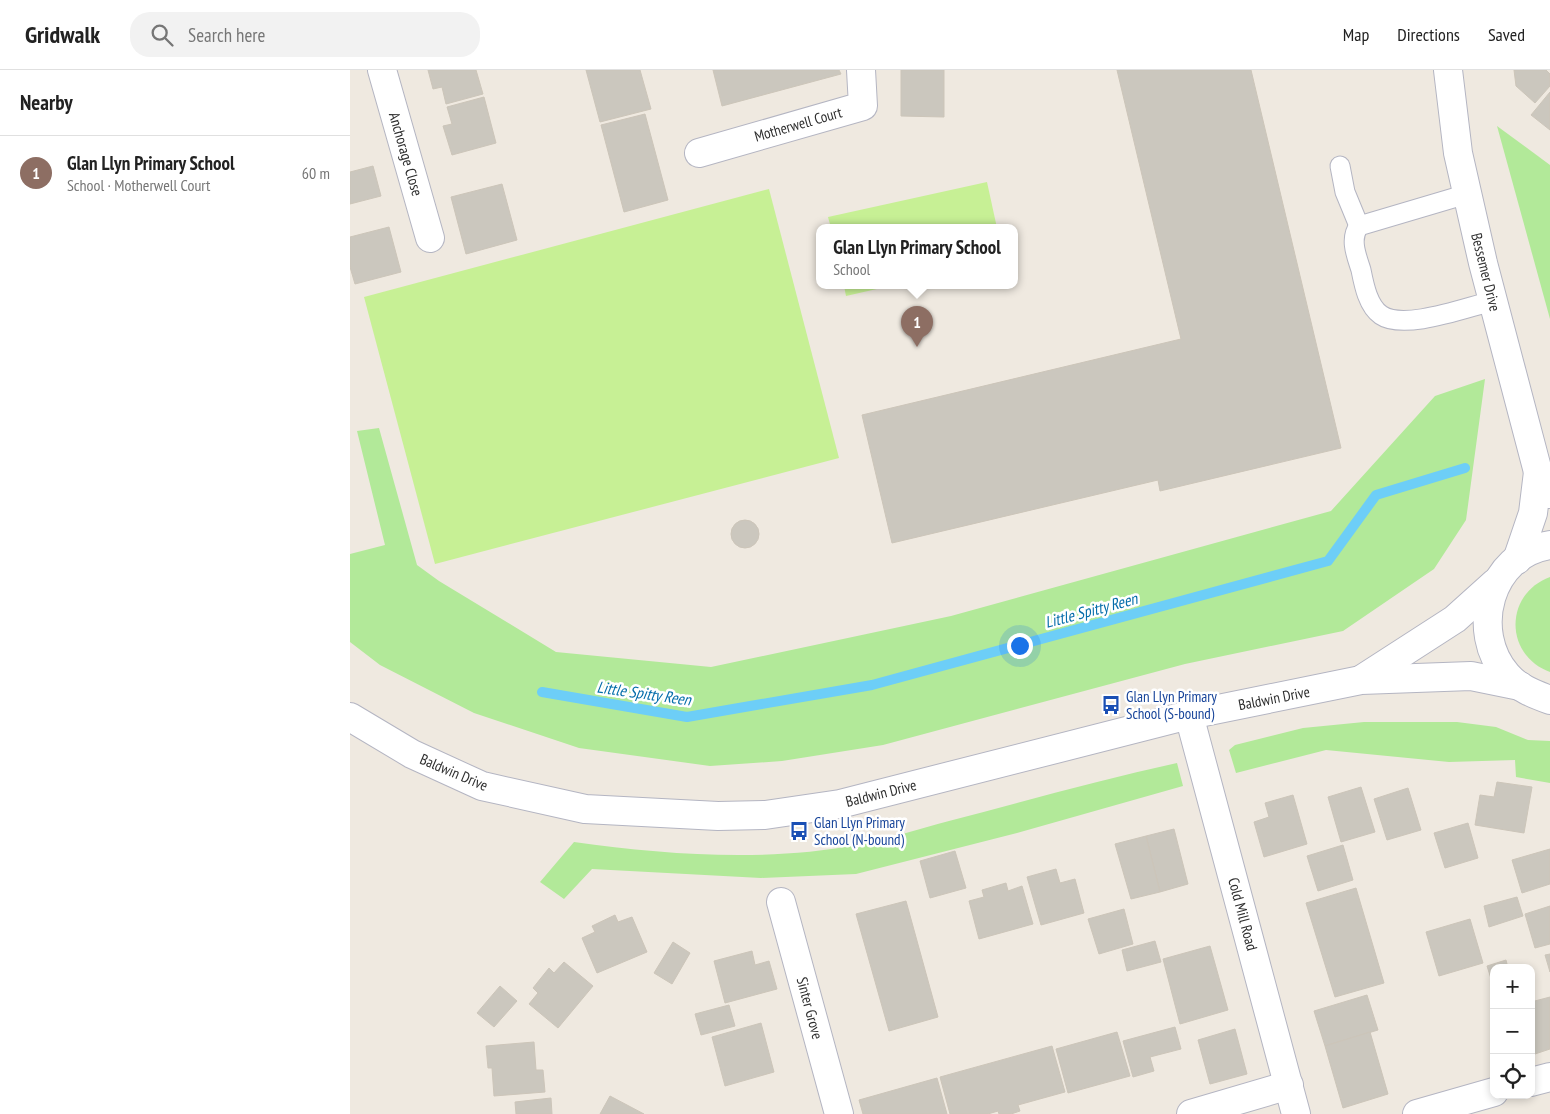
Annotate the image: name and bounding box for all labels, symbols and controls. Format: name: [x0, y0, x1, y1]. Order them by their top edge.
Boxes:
search box: [130, 12, 480, 57]
text: Gridwalk: [25, 19, 100, 50]
icon: search: [148, 21, 176, 49]
text: Search here: [188, 23, 265, 47]
text: Map: [1343, 23, 1369, 46]
text: Directions: [1397, 23, 1460, 46]
text: Saved: [1488, 23, 1525, 46]
text: Nearby: [20, 89, 73, 116]
street label: Motherwell Court: [752, 102, 844, 146]
street label: Anchorage Close: [385, 110, 427, 198]
text: Glan Llyn Primary School: [67, 151, 235, 175]
text: 1: [32, 163, 40, 183]
text: 60 m: [302, 163, 330, 183]
text: School · Motherwell Court: [67, 175, 211, 195]
popup: [816, 224, 1018, 289]
street label: Bessemer Drive: [1467, 231, 1505, 313]
text: Glan Llyn Primary School: [833, 235, 1001, 259]
text: School: [833, 259, 870, 279]
pin: 1: [901, 306, 933, 347]
water label: Little Spitty Reen: [1043, 588, 1140, 632]
your location: [1007, 633, 1033, 659]
water label: Little Spitty Reen: [596, 677, 693, 710]
street label: Baldwin Drive: [1237, 682, 1311, 714]
place label: Glan Llyn Primary School (S-bound): [1126, 687, 1217, 723]
bus stop icon: Glan Llyn Primary School (S-bound): [1100, 694, 1122, 716]
street label: Baldwin Drive: [417, 749, 491, 795]
street label: Baldwin Drive: [844, 775, 918, 811]
place label: Glan Llyn Primary School (N-bound): [814, 813, 905, 849]
bus stop icon: Glan Llyn Primary School (N-bound): [788, 820, 810, 842]
street label: Cold Mill Road: [1224, 875, 1262, 953]
map controls: [1490, 964, 1535, 1099]
button: +: [1490, 964, 1535, 1009]
street label: Sinter Grove: [793, 975, 827, 1041]
button: −: [1490, 1009, 1535, 1054]
button: locate: [1490, 1054, 1535, 1099]

